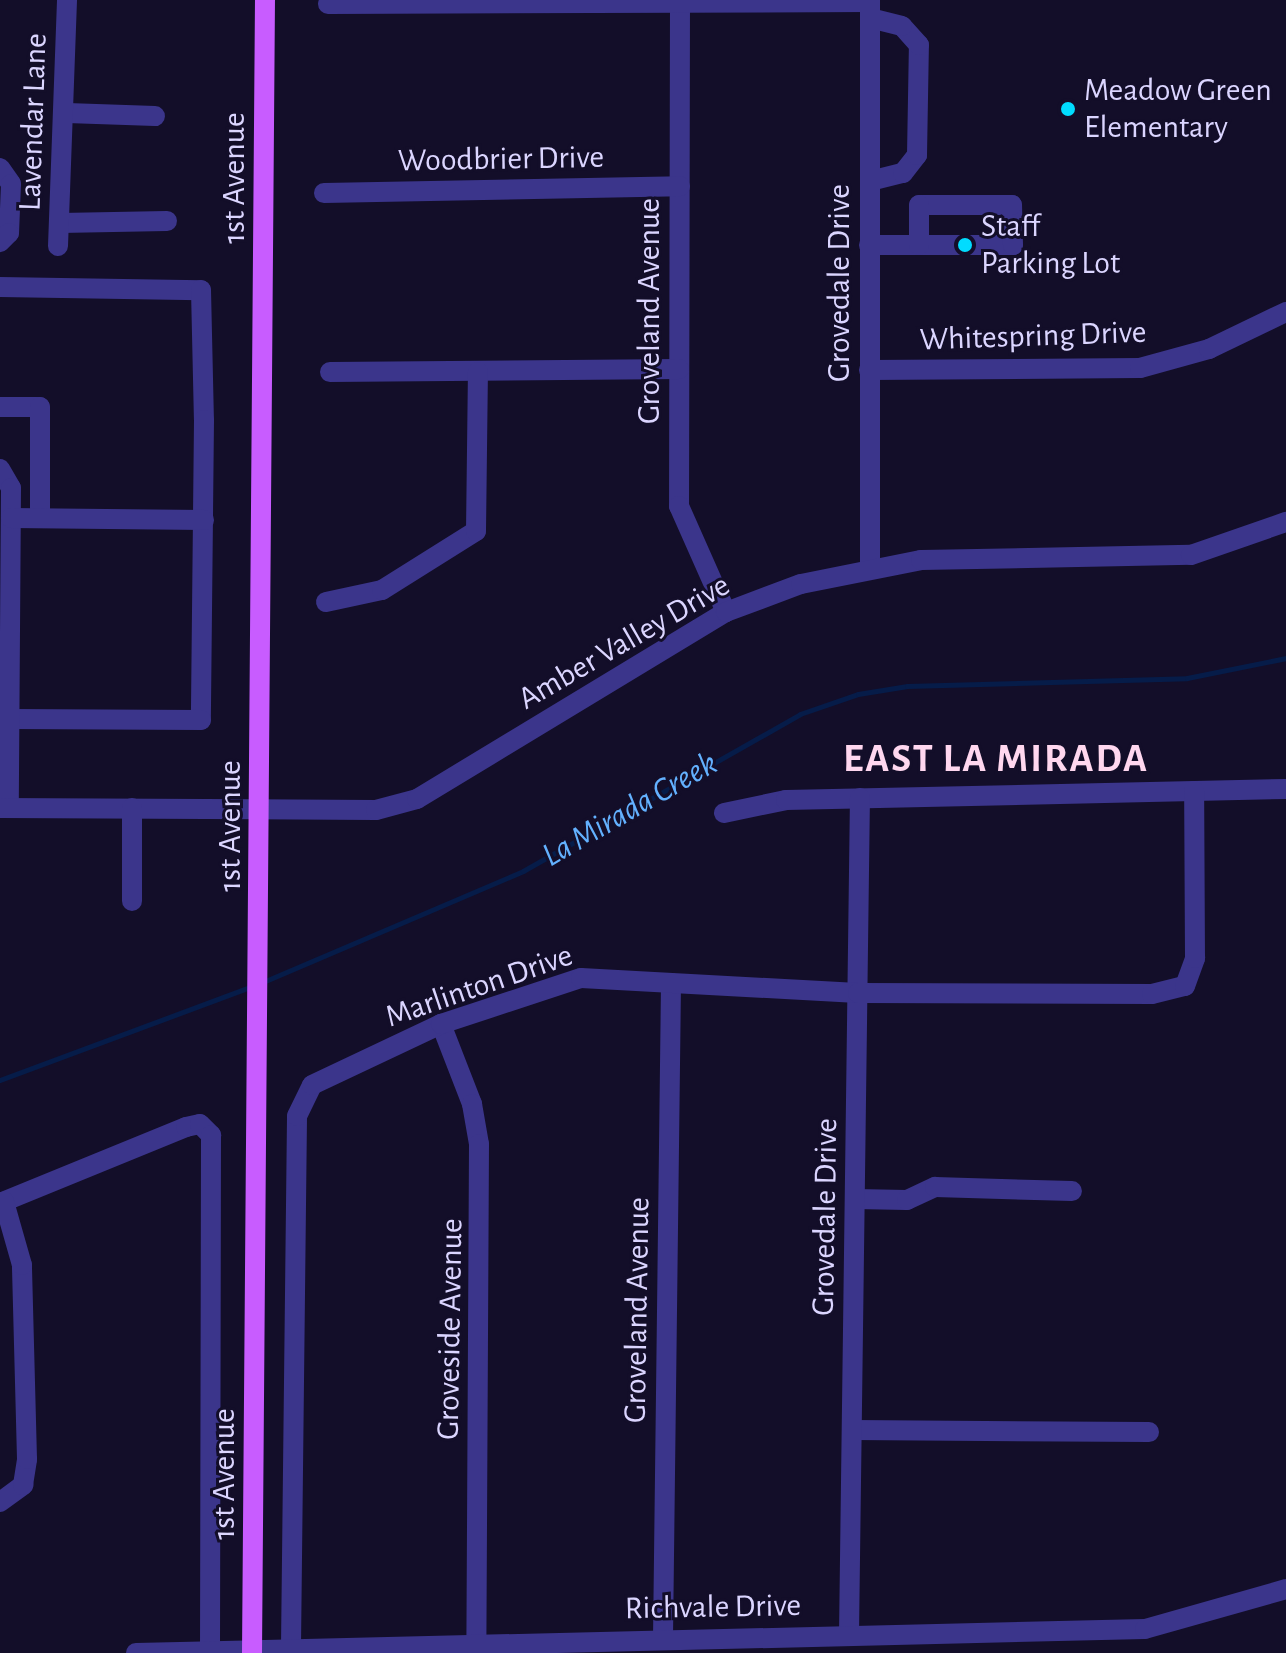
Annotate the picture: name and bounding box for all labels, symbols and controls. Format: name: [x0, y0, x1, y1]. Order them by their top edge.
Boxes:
street label: Lavendar Lane: [11, 33, 55, 211]
place label: Meadow Green Elementary: [1084, 72, 1272, 147]
marker: Meadow Green Elementary: [1059, 100, 1077, 118]
street label: 1st Avenue: [215, 112, 253, 244]
street label: Woodbrier Drive: [398, 138, 604, 180]
street label: Grovedale Drive: [820, 184, 858, 382]
street label: Groveland Avenue: [630, 198, 668, 424]
place label: Staff Parking Lot: [981, 208, 1120, 283]
marker: Staff Parking Lot: [956, 236, 974, 254]
street label: Whitespring Drive: [919, 313, 1147, 359]
street label: Amber Valley Drive: [511, 566, 737, 718]
district label: EAST LA MIRADA: [843, 735, 1149, 783]
water label: La Mirada Creek: [535, 743, 725, 877]
street label: 1st Avenue: [211, 760, 249, 892]
street label: Marlinton Drive: [380, 936, 578, 1036]
street label: Grovedale Drive: [804, 1118, 846, 1316]
street label: Groveland Avenue: [616, 1197, 658, 1423]
street label: Groveside Avenue: [429, 1218, 471, 1440]
street label: 1st Avenue: [205, 1408, 243, 1540]
street label: Richvale Drive: [625, 1586, 801, 1628]

